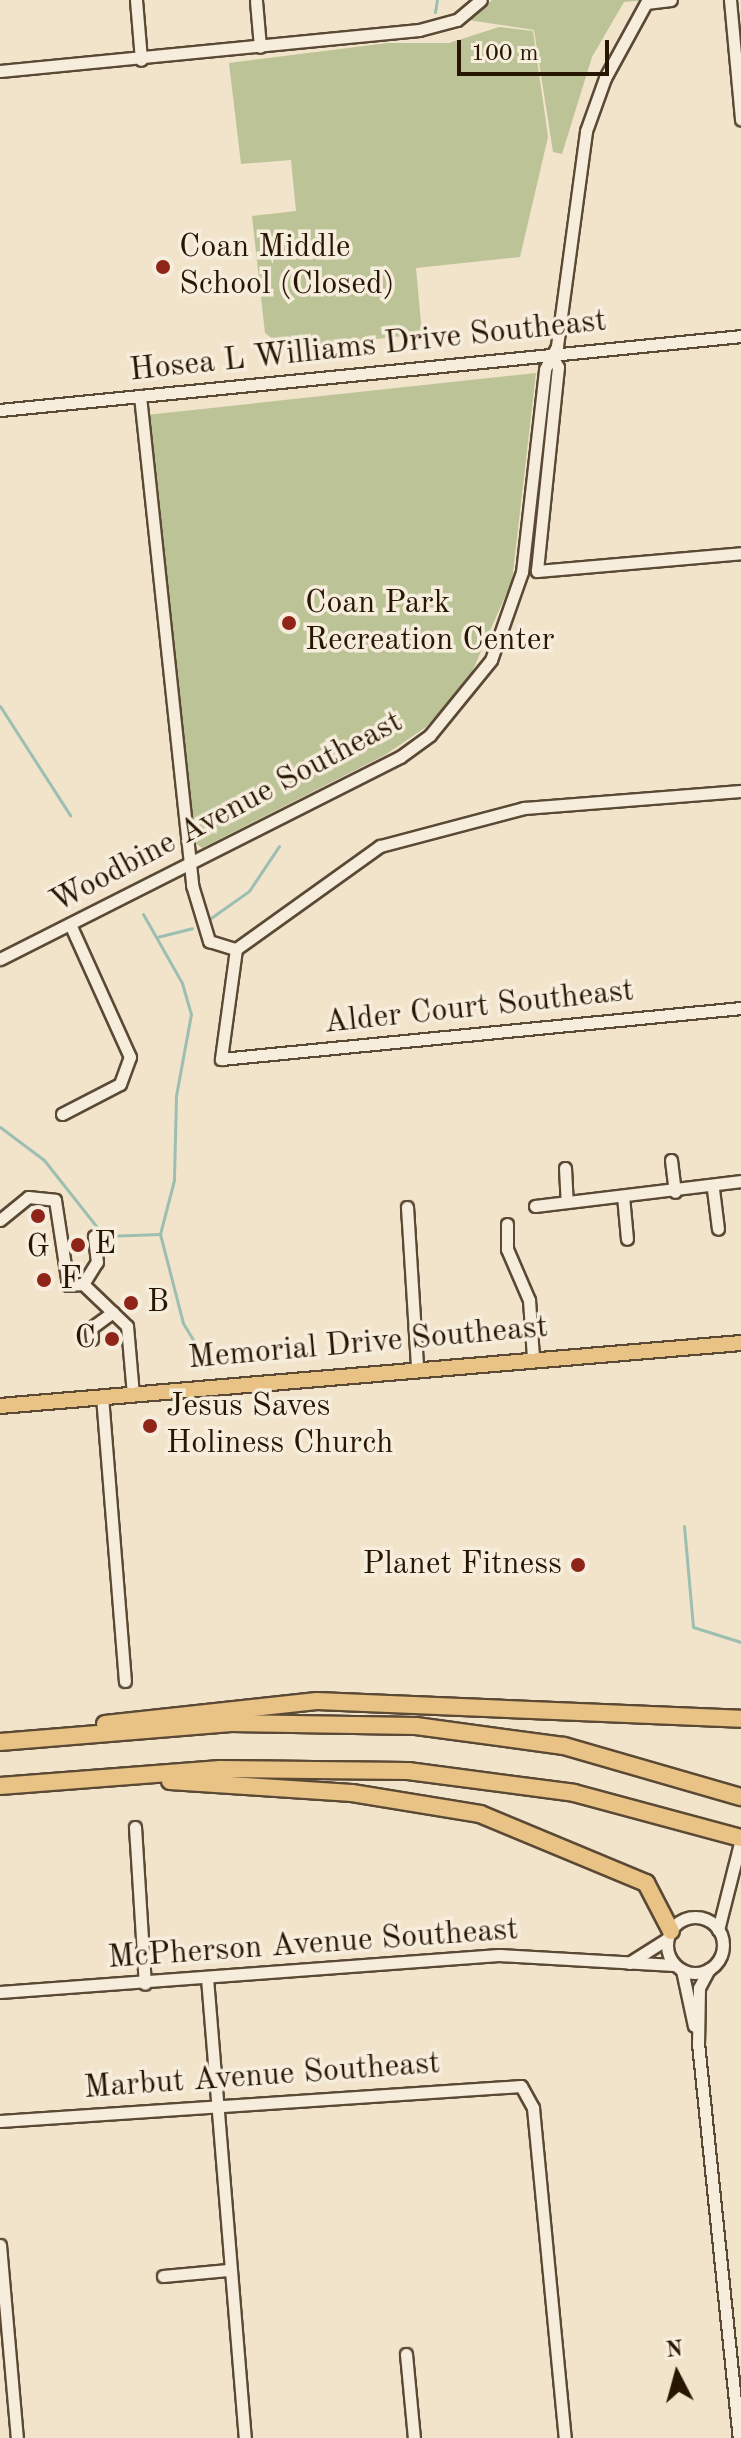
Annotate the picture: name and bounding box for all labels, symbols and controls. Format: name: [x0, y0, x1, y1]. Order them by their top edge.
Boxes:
scale bar: [461, 24, 613, 74]
text: 100 m: [471, 42, 539, 66]
place label: Coan Middle School (Closed): [179, 230, 394, 305]
marker: Coan Middle School (Closed): [154, 258, 172, 276]
street label: Hosea L Williams Drive Southeast: [128, 303, 608, 391]
place label: Coan Park Recreation Center: [305, 586, 555, 661]
marker: Coan Park Recreation Center: [280, 614, 298, 632]
street label: Woodbine Avenue Southeast: [44, 704, 410, 922]
street label: Alder Court Southeast: [322, 973, 636, 1043]
marker: G: [29, 1207, 47, 1225]
place label: E: [94, 1226, 116, 1264]
place label: G: [26, 1229, 50, 1267]
marker: E: [69, 1236, 87, 1254]
place label: F: [60, 1261, 82, 1299]
marker: F: [35, 1271, 53, 1289]
place label: B: [147, 1284, 169, 1322]
marker: B: [122, 1294, 140, 1312]
street label: Memorial Drive Southeast: [187, 1309, 549, 1379]
place label: C: [75, 1320, 96, 1358]
marker: C: [103, 1330, 121, 1348]
place label: Jesus Saves Holiness Church: [166, 1389, 394, 1464]
marker: Jesus Saves Holiness Church: [141, 1417, 159, 1435]
place label: Planet Fitness: [362, 1546, 562, 1584]
marker: Planet Fitness: [569, 1556, 587, 1574]
street label: McPherson Avenue Southeast: [106, 1911, 520, 1979]
street label: Marbut Avenue Southeast: [83, 2045, 441, 2109]
north arrow: [637, 2334, 717, 2414]
text: N: [665, 2338, 684, 2362]

